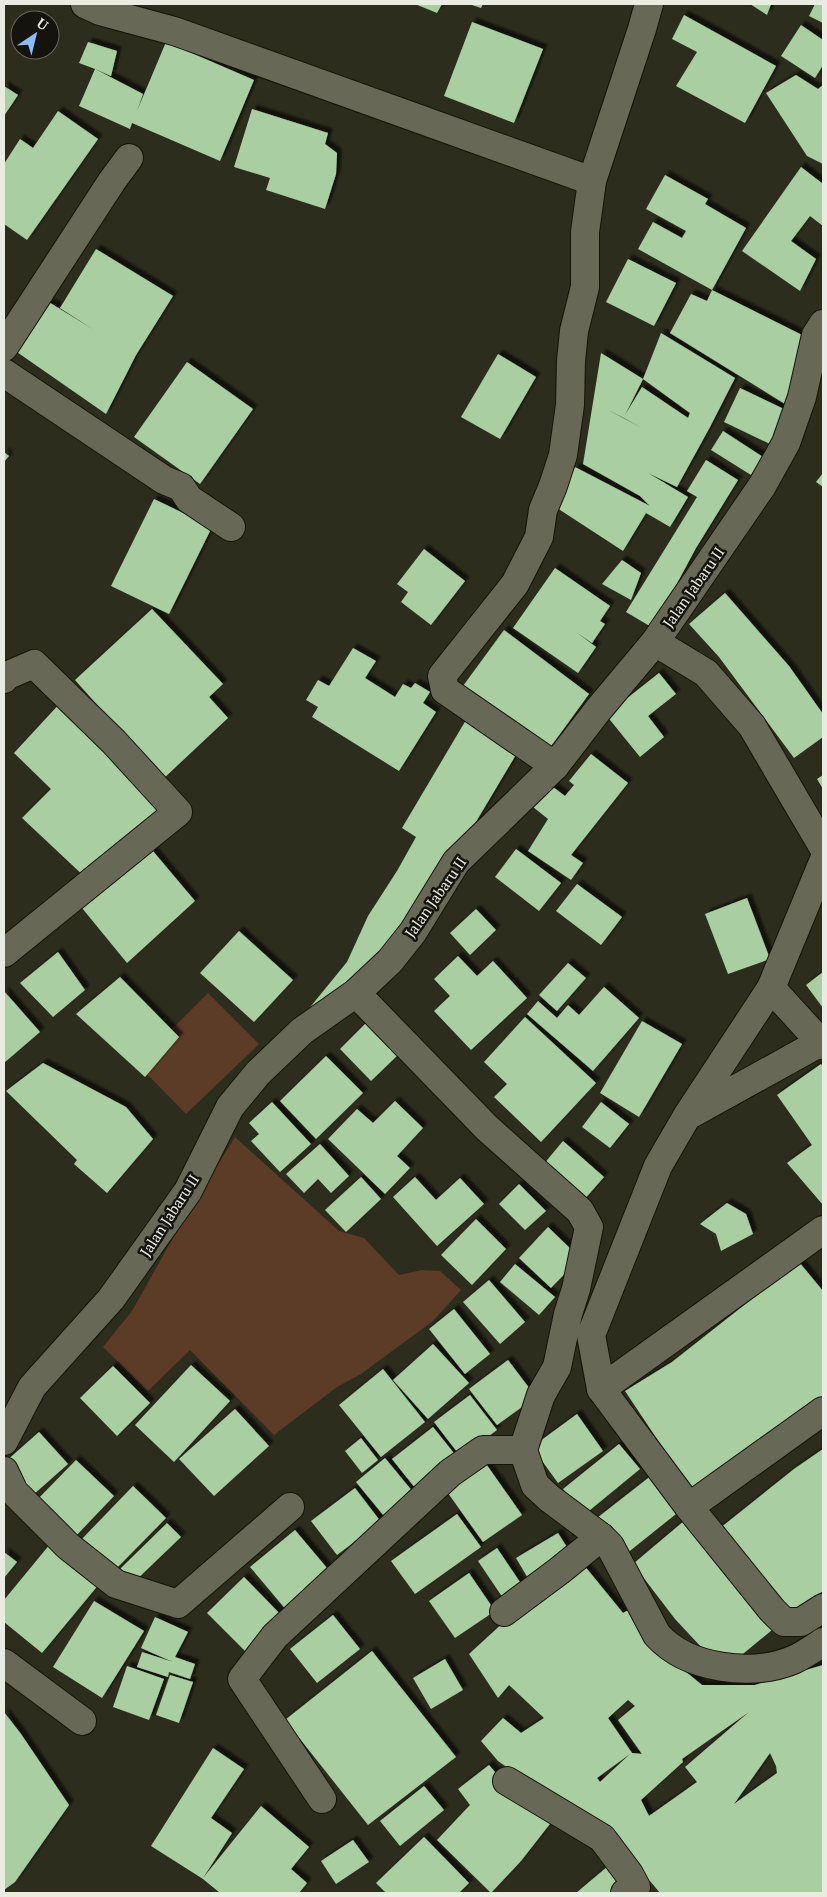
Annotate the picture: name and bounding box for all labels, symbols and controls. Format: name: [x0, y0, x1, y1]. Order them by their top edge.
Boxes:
north arrow: [10, 10, 60, 60]
text: U: [33, 13, 52, 35]
street label: Jalan Jabaru II: [658, 543, 728, 631]
street label: Jalan Jabaru II: [400, 853, 470, 941]
street label: Jalan Jabaru II: [135, 1170, 203, 1260]

